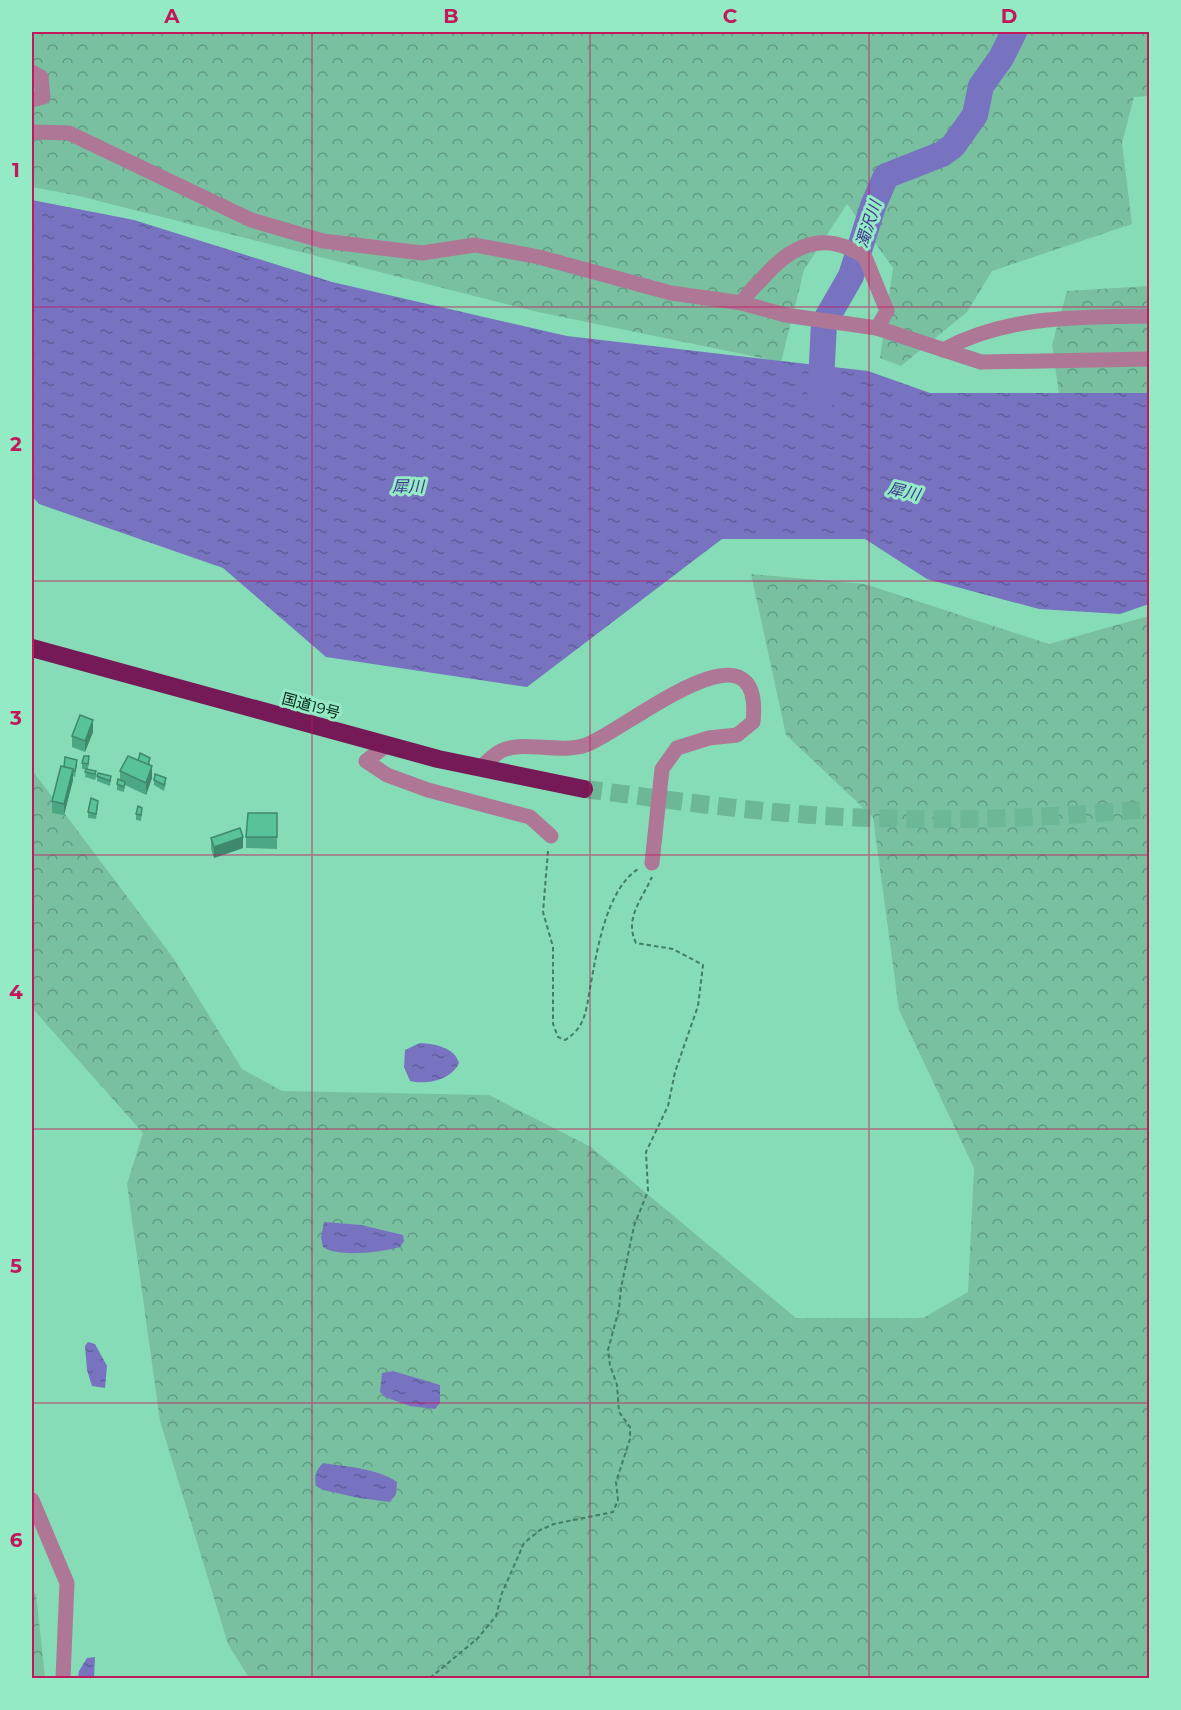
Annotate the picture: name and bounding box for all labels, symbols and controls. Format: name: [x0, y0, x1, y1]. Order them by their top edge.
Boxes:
text: A: [163, 4, 180, 28]
text: B: [443, 4, 459, 28]
text: C: [723, 4, 738, 28]
text: D: [1001, 4, 1017, 28]
text: 1: [12, 158, 20, 182]
water label: 濁沢川: [852, 196, 886, 250]
text: 2: [10, 432, 22, 456]
water label: 犀川: [392, 477, 426, 496]
water label: 犀川: [886, 479, 924, 505]
street label: 国道19号: [280, 689, 342, 722]
text: 3: [9, 706, 22, 730]
text: 4: [9, 980, 23, 1004]
text: 5: [10, 1254, 22, 1278]
text: 6: [10, 1528, 23, 1552]

